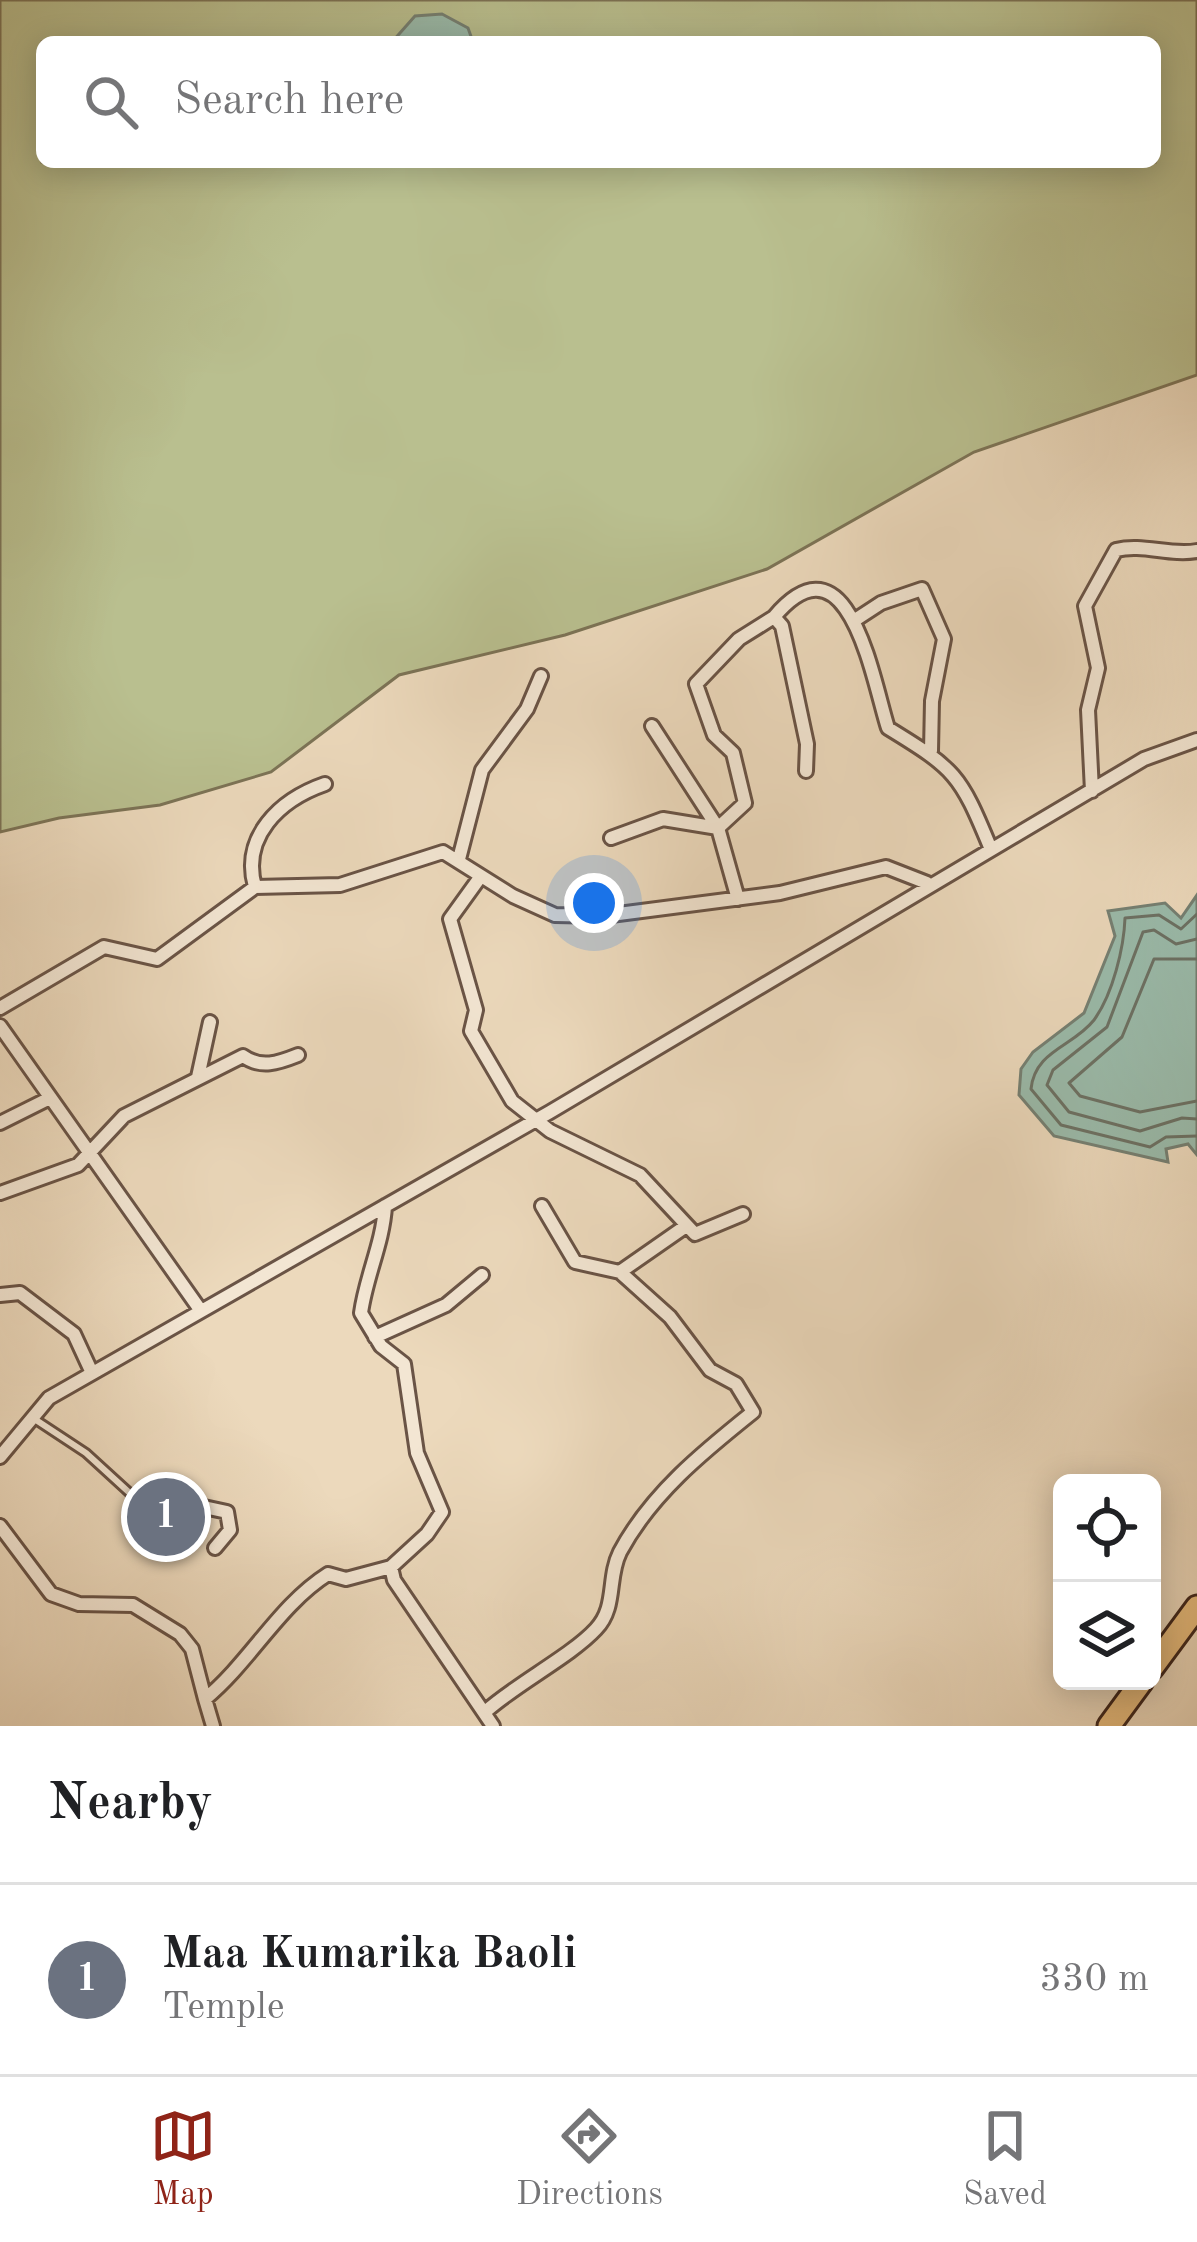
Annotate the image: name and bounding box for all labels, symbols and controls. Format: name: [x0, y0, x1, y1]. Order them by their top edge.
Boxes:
search box: [36, 36, 1161, 168]
icon: search: [78, 69, 144, 135]
text: Search here: [174, 79, 404, 124]
your location: [564, 873, 624, 933]
pin: 1: [127, 1472, 205, 1562]
map controls: [1053, 1474, 1161, 1690]
button: locate: [1053, 1474, 1161, 1582]
button: layers: [1053, 1582, 1161, 1690]
text: Nearby: [48, 1779, 213, 1830]
text: Maa Kumarika Baoli: [162, 1933, 577, 1978]
text: 1: [76, 1960, 98, 1999]
text: 330 m: [1039, 1960, 1149, 1999]
text: Temple: [162, 1988, 285, 2027]
tab: Map: [150, 2103, 216, 2216]
tab: Directions: [516, 2103, 663, 2216]
tab: Saved: [963, 2103, 1047, 2216]

